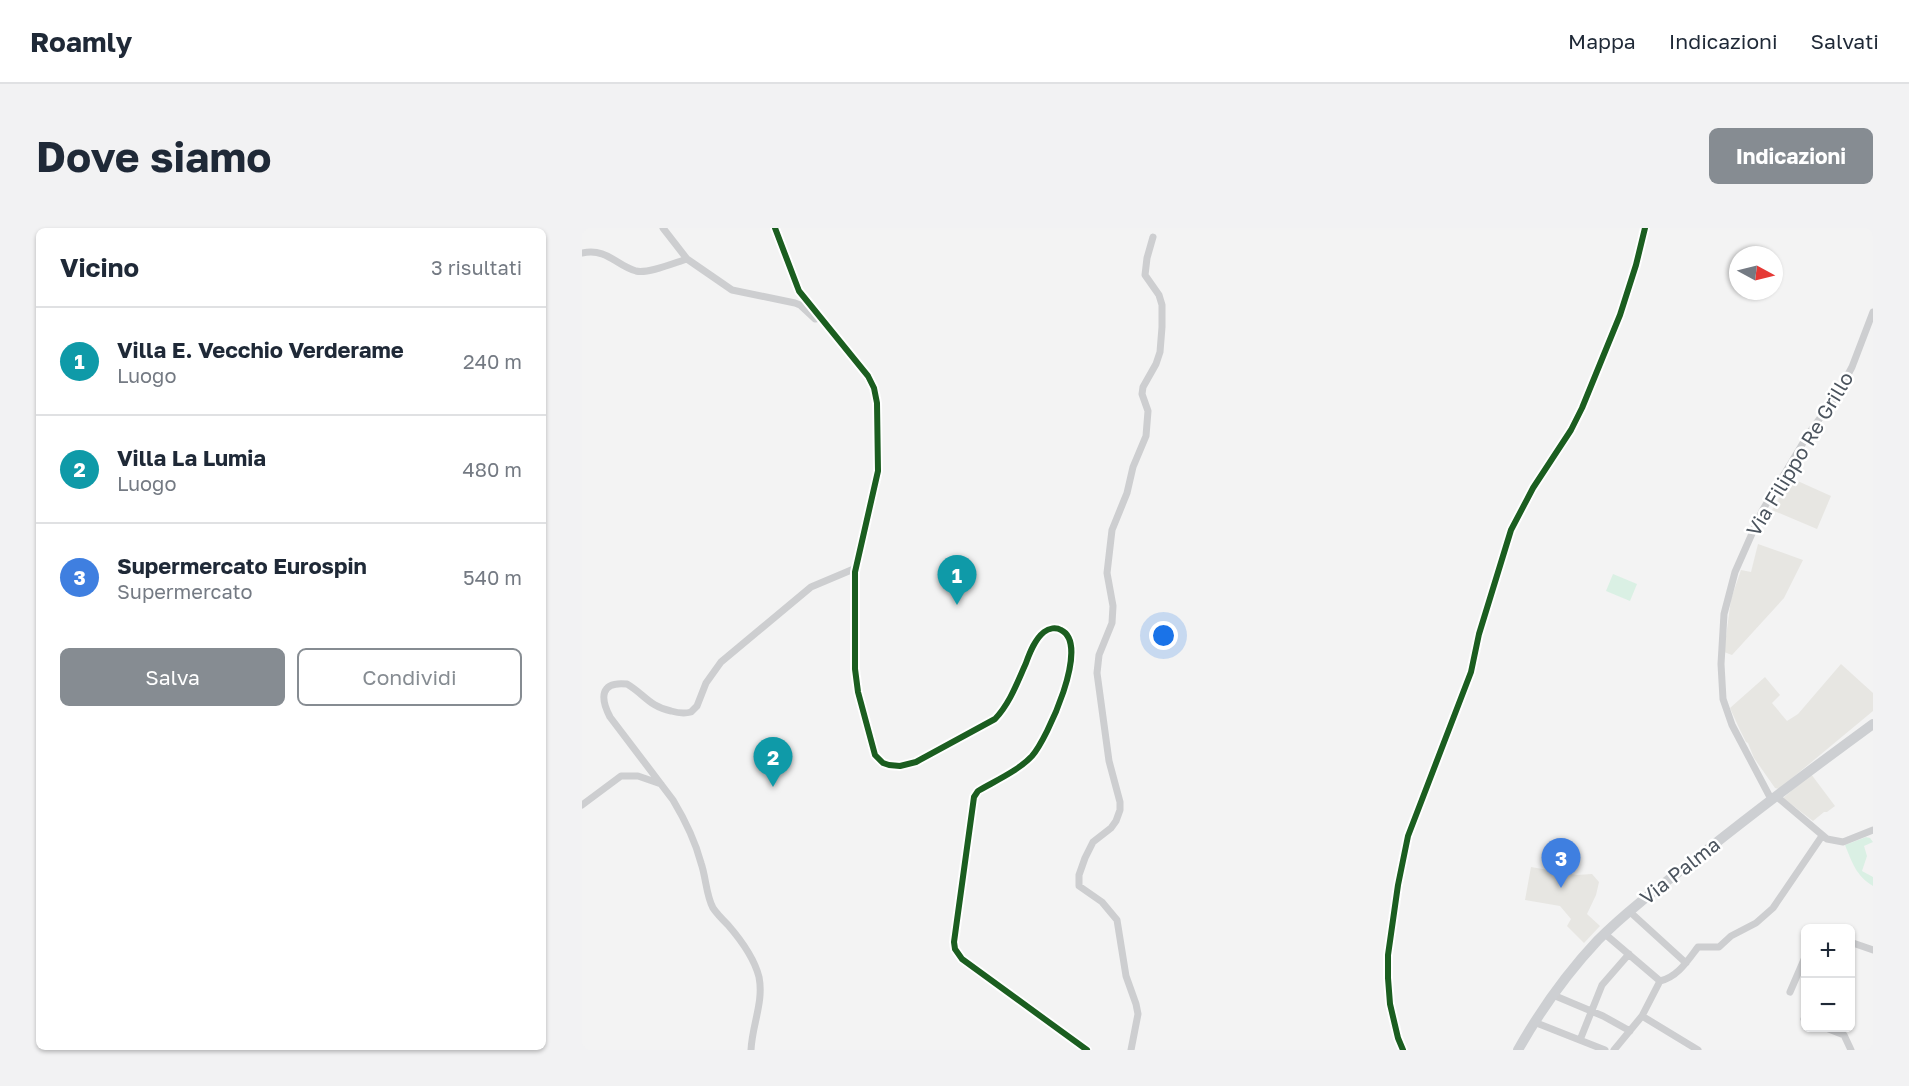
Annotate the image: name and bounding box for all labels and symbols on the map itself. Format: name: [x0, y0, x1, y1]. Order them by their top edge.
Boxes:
north arrow: [1729, 246, 1783, 300]
street label: Via Filippo Re Grillo: [1741, 367, 1858, 540]
pin: 1: [938, 556, 976, 605]
your location: [1149, 621, 1178, 650]
pin: 2: [754, 738, 792, 787]
street label: Via Palma: [1635, 832, 1724, 909]
pin: 3: [1542, 838, 1580, 888]

